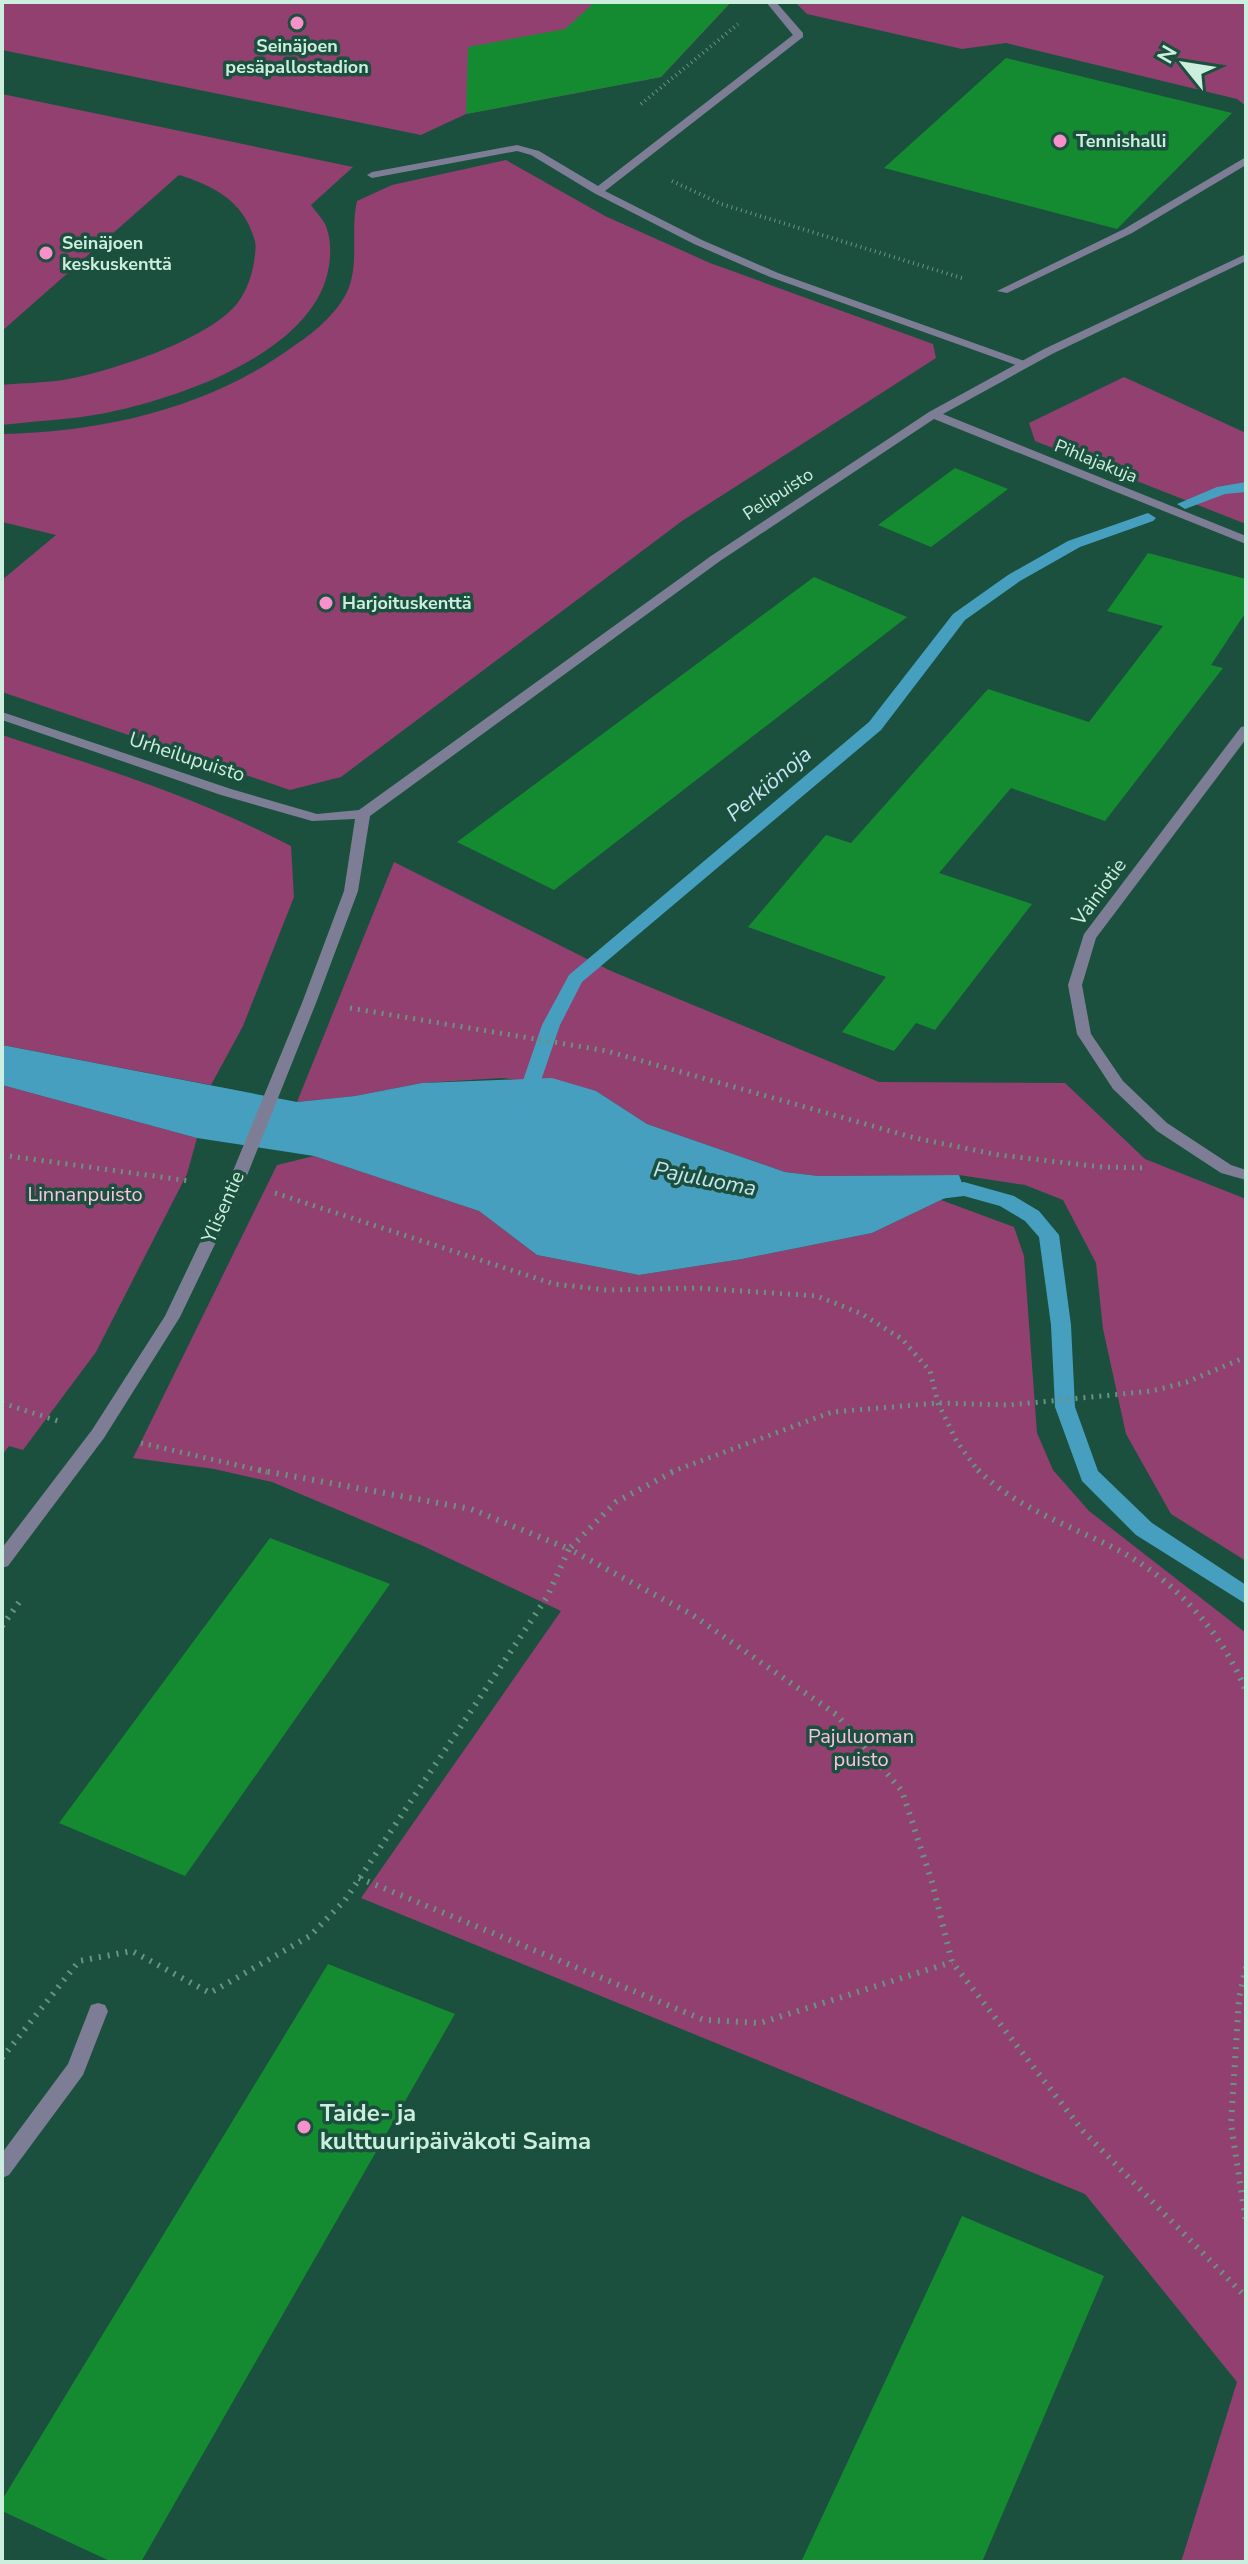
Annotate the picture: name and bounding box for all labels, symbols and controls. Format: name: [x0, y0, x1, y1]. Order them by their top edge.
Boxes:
marker: Seinäjoen pesäpallostadion: [288, 14, 306, 32]
north arrow: [1144, 24, 1224, 104]
place label: Seinäjoen pesäpallostadion: [225, 34, 369, 79]
text: N: [1150, 40, 1185, 69]
place label: Tennishalli: [1076, 129, 1166, 153]
marker: Tennishalli: [1051, 132, 1069, 150]
place label: Seinäjoen keskuskenttä: [62, 231, 172, 276]
marker: Seinäjoen keskuskenttä: [37, 244, 55, 262]
street label: Pihlajakuja: [1051, 434, 1141, 488]
street label: Pelipuisto: [738, 462, 818, 526]
place label: Harjoituskenttä: [342, 591, 471, 615]
marker: Harjoituskenttä: [317, 594, 335, 612]
street label: Urheilupuisto: [125, 726, 249, 788]
water label: Perkiönoja: [720, 739, 818, 829]
street label: Vainiotie: [1065, 853, 1133, 932]
water label: Pajuluoma: [651, 1154, 759, 1204]
street label: Ylisentie: [195, 1167, 251, 1248]
park label: Linnanpuisto: [27, 1181, 143, 1208]
park label: Pajuluoman puisto: [808, 1723, 914, 1773]
place label: Taide- ja kulttuuripäiväkoti Saima: [320, 2097, 591, 2157]
marker: Taide- ja kulttuuripäiväkoti Saima: [295, 2118, 313, 2136]

